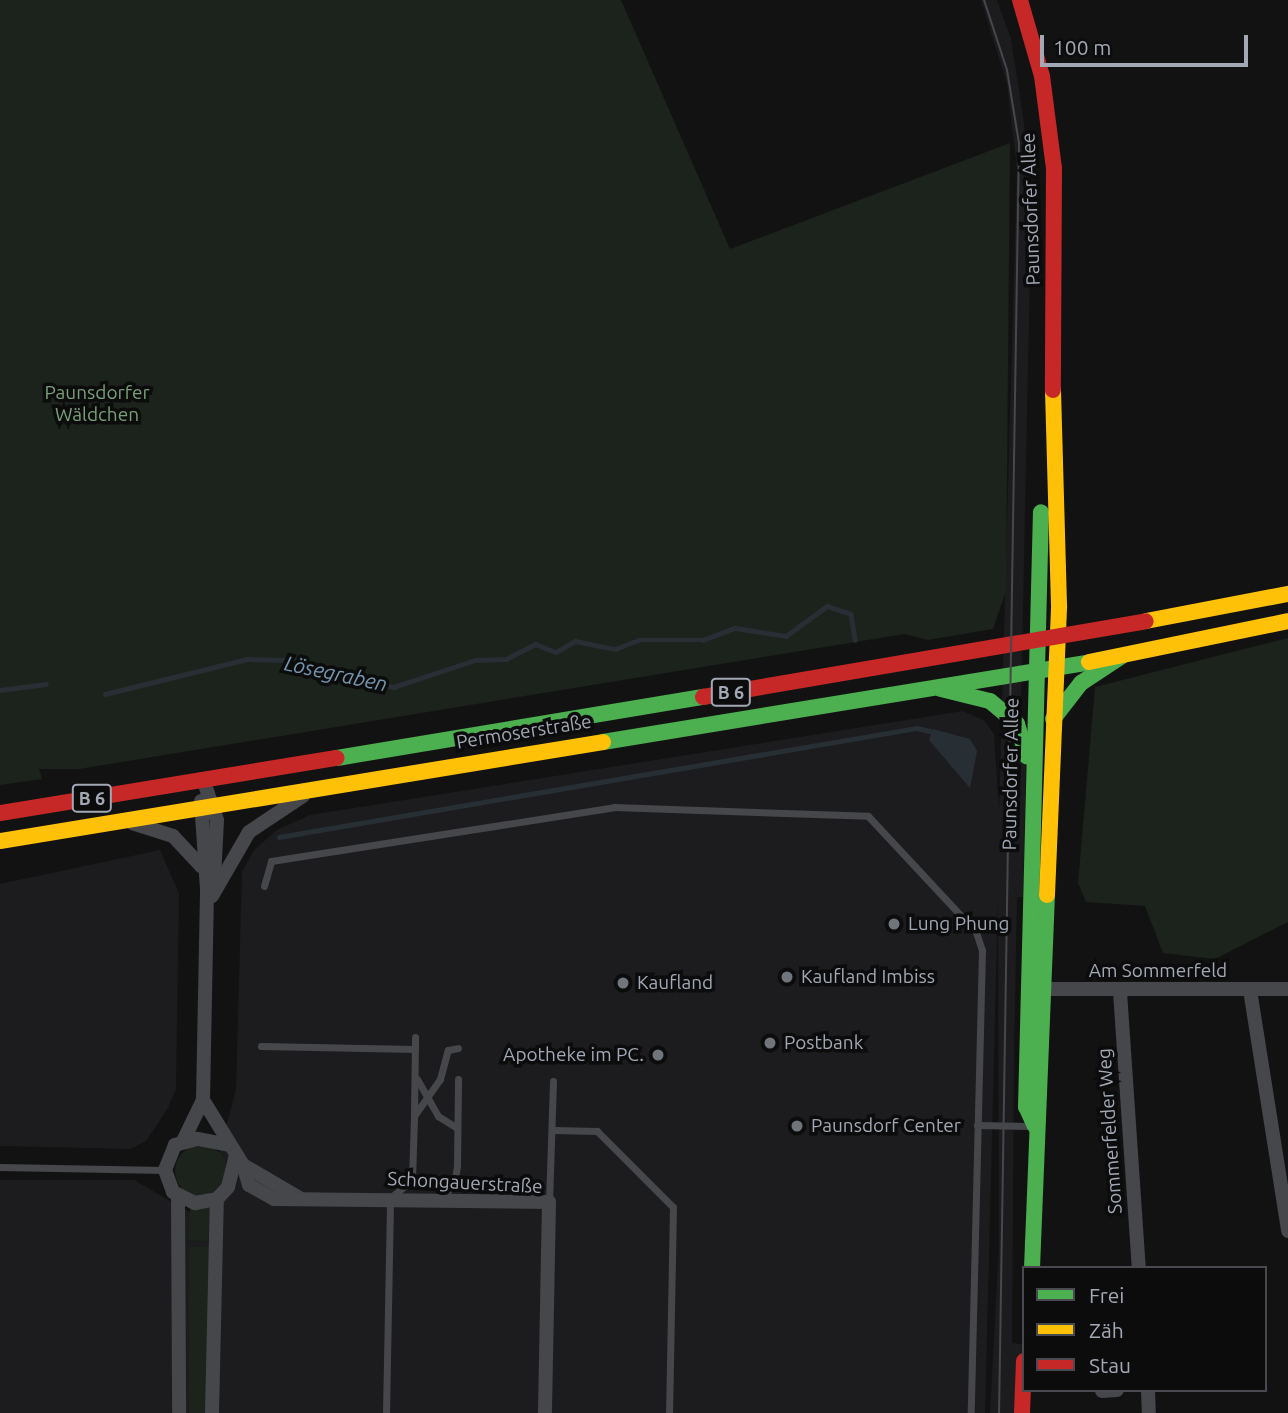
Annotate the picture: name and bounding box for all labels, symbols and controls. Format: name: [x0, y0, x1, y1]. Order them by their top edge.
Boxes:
scale bar: [1043, 21, 1251, 65]
text: 100 m: [1053, 35, 1111, 59]
street label: Paunsdorfer Allee: [1017, 132, 1045, 286]
park label: Paunsdorfer Wäldchen: [44, 382, 150, 426]
water label: Lösegraben: [282, 650, 390, 696]
road number: B 6: [710, 678, 752, 706]
street label: Paunsdorfer Allee: [998, 697, 1024, 851]
street label: Permoserstraße: [455, 710, 593, 754]
road number: B 6: [71, 784, 113, 812]
place label: Lung Phung: [908, 913, 1009, 935]
marker: Lung Phung: [886, 916, 902, 932]
street label: Am Sommerfeld: [1089, 960, 1227, 982]
place label: Kaufland Imbiss: [801, 966, 935, 988]
marker: Kaufland Imbiss: [779, 969, 795, 985]
place label: Kaufland: [637, 972, 713, 994]
marker: Kaufland: [615, 975, 631, 991]
place label: Postbank: [784, 1032, 863, 1054]
marker: Postbank: [762, 1035, 778, 1051]
place label: Apotheke im PC.: [503, 1044, 644, 1066]
marker: Apotheke im PC.: [650, 1047, 666, 1063]
street label: Sommerfelder Weg: [1093, 1047, 1127, 1215]
place label: Paunsdorf Center: [811, 1115, 961, 1137]
marker: Paunsdorf Center: [789, 1118, 805, 1134]
street label: Schongauerstraße: [387, 1168, 543, 1198]
legend: [1022, 1266, 1267, 1392]
text: Frei: [1089, 1283, 1124, 1307]
text: Zäh: [1089, 1318, 1124, 1342]
text: Stau: [1089, 1353, 1131, 1377]

